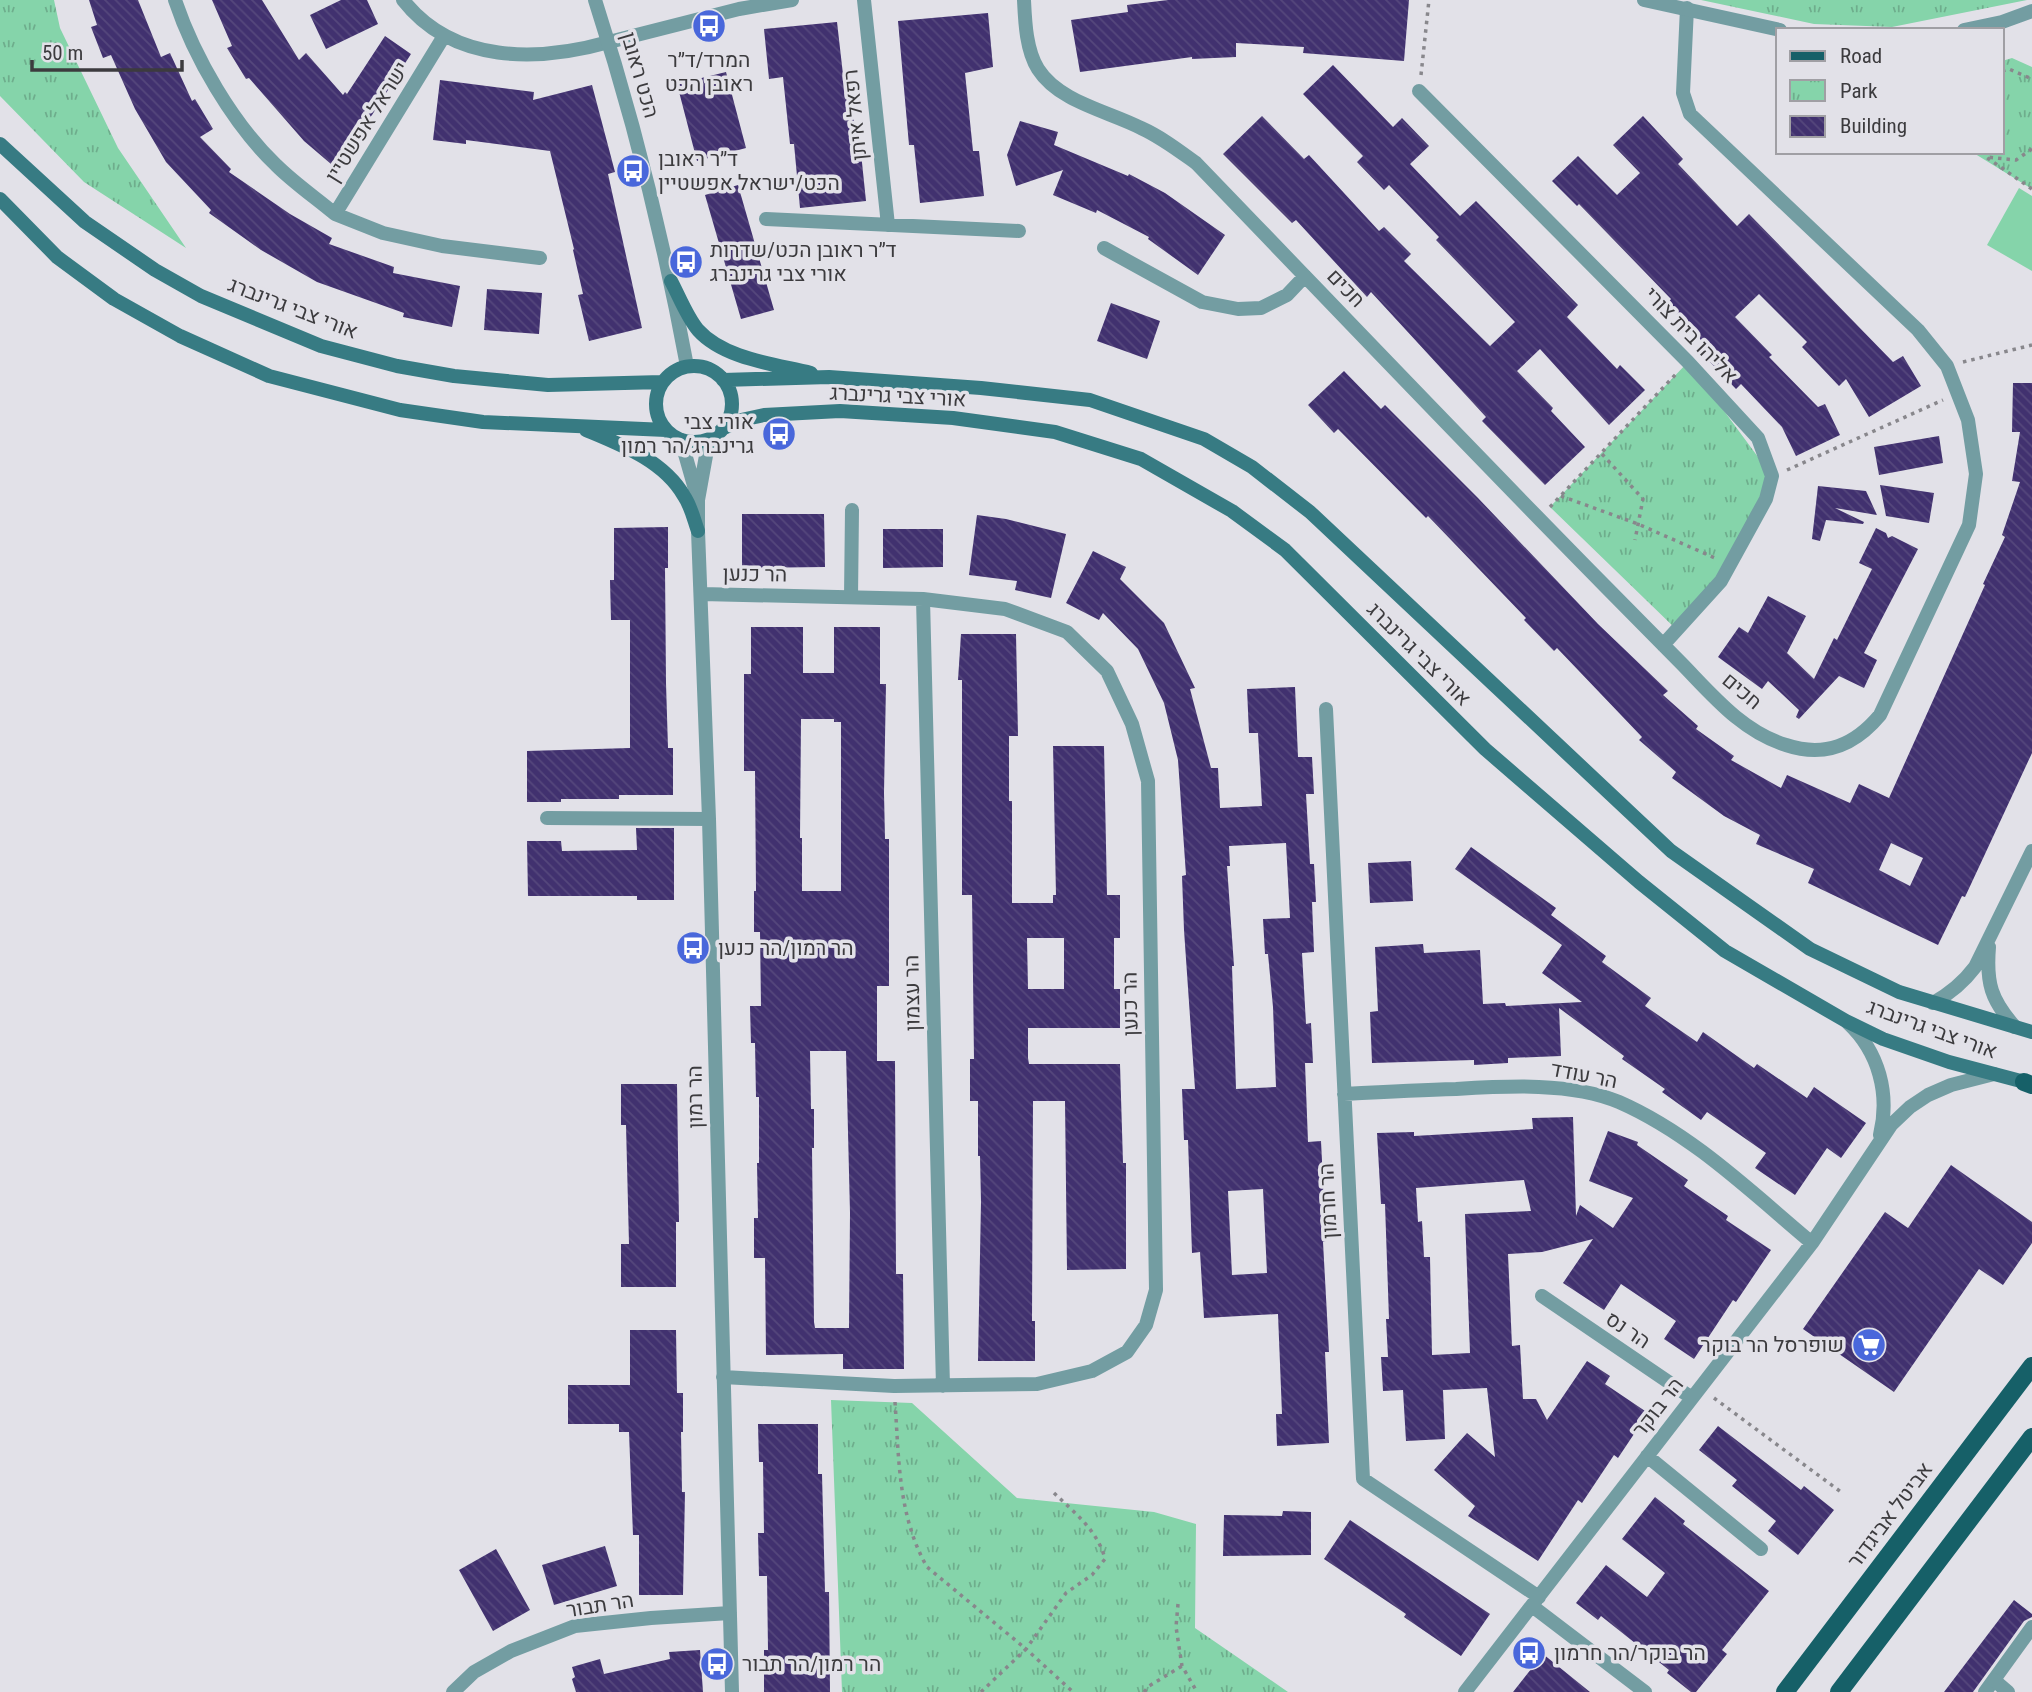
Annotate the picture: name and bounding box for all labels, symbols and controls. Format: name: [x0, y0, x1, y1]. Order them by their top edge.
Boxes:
bus stop icon: המרד/ד״ר ראובן הכט: [690, 7, 728, 45]
scale bar: [32, 28, 182, 72]
legend: [1776, 28, 2004, 154]
street label: הכט ראובן: [616, 29, 664, 121]
text: 50 m: [42, 41, 83, 65]
text: Road: [1840, 44, 1882, 68]
place label: המרד/ד״ר ראובן הכט: [665, 48, 753, 96]
street label: ישראל אפשטיין: [320, 57, 414, 187]
street label: רפאל איתן: [838, 68, 872, 162]
text: Park: [1840, 79, 1878, 103]
text: Building: [1840, 114, 1907, 138]
place label: ד״ר ראובן הכט/ישראל אפשטיין: [658, 147, 840, 195]
bus stop icon: ד״ר ראובן הכט/ישראל אפשטיין: [614, 152, 652, 190]
place label: ד״ר ראובן הכט/שדרות אורי צבי גרינברג: [710, 238, 897, 286]
bus stop icon: ד״ר ראובן הכט/שדרות אורי צבי גרינברג: [667, 243, 705, 281]
street label: חכים: [1322, 264, 1370, 312]
street label: אורי צבי גרינברג: [225, 272, 361, 344]
street label: אליהו בית צורי: [1639, 282, 1743, 388]
street label: אורי צבי גרינברג: [829, 380, 967, 412]
place label: אורי צבי גרינברג/הר רמון: [621, 410, 754, 458]
bus stop icon: אורי צבי גרינברג/הר רמון: [760, 415, 798, 453]
street label: הר כנען: [723, 561, 787, 587]
street label: אורי צבי גרינברג: [1362, 597, 1476, 711]
street label: חכים: [1718, 668, 1766, 714]
bus stop icon: הר רמון/הר כנען: [674, 929, 712, 967]
place label: הר רמון/הר כנען: [718, 936, 854, 960]
street label: הר עצמון: [899, 954, 925, 1032]
street label: הר כנען: [1117, 972, 1143, 1036]
street label: אורי צבי גרינברג: [1864, 994, 2000, 1064]
street label: הר עודד: [1548, 1057, 1620, 1093]
street label: הר רמון: [682, 1065, 708, 1129]
street label: הר חרמון: [1314, 1162, 1342, 1240]
street label: הר נס: [1601, 1306, 1655, 1354]
supermarket icon: שופרסל הר בוקר: [1850, 1326, 1888, 1364]
place label: שופרסל הר בוקר: [1701, 1333, 1844, 1357]
street label: הר בוקר: [1628, 1373, 1688, 1441]
street label: אביטל אביגדור: [1843, 1458, 1937, 1572]
street label: הר תבור: [564, 1588, 636, 1622]
bus stop icon: הר בוקר/הר חרמון: [1510, 1634, 1548, 1672]
place label: הר בוקר/הר חרמון: [1554, 1641, 1706, 1665]
bus stop icon: הר רמון/הר תבור: [698, 1645, 736, 1683]
place label: הר רמון/הר תבור: [742, 1652, 881, 1676]

